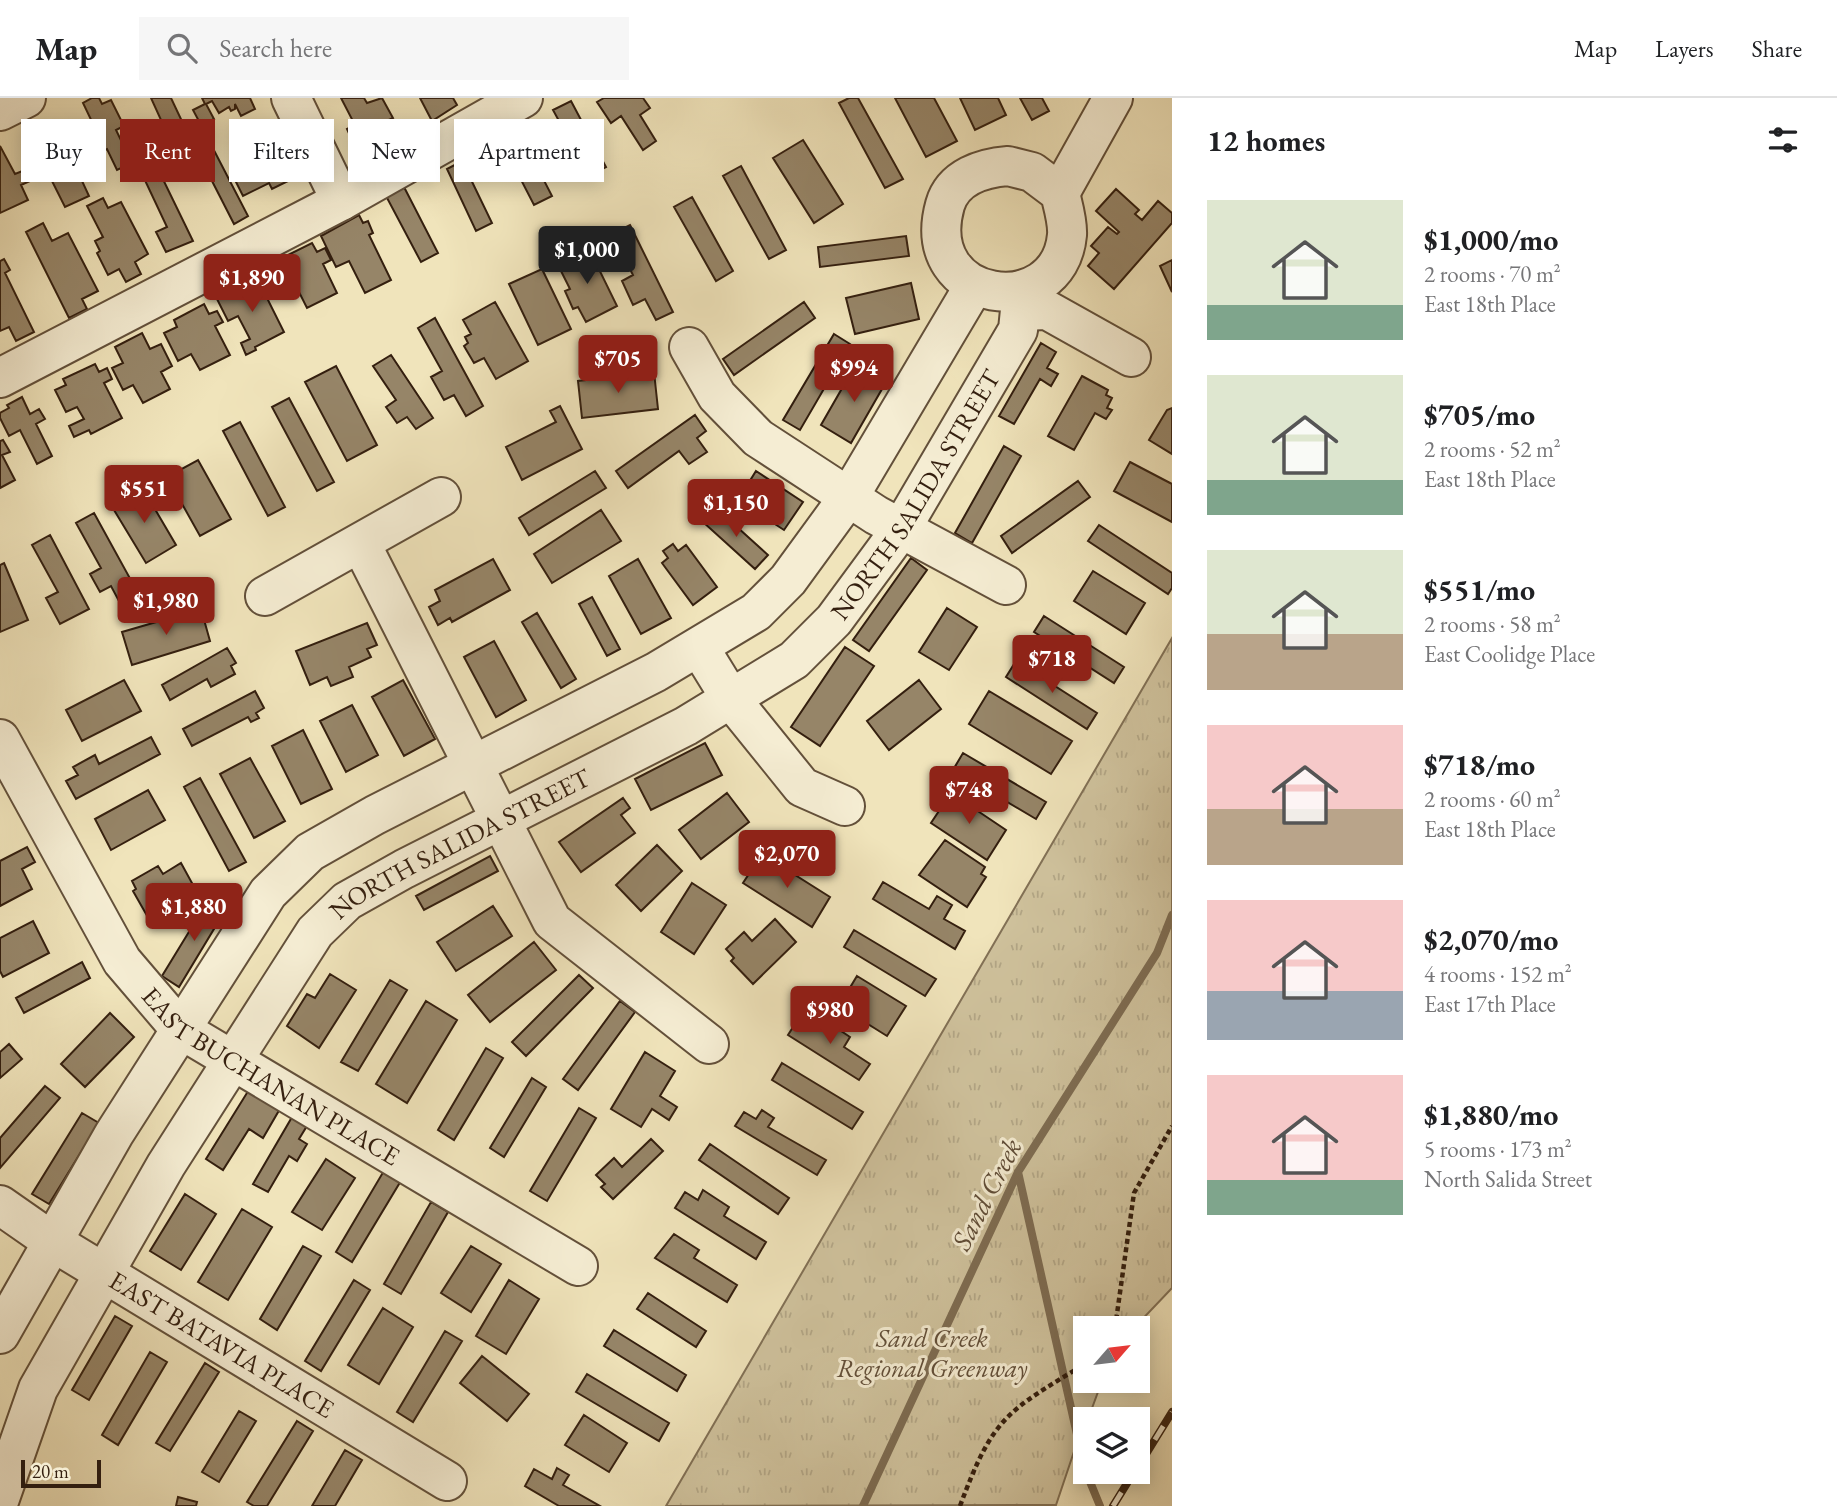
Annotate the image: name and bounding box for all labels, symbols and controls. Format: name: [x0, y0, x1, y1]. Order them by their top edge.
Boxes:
search box: [139, 17, 629, 80]
text: Map: [35, 27, 97, 70]
icon: search: [163, 29, 201, 67]
text: Search here: [219, 31, 332, 65]
text: Map: [1574, 33, 1617, 64]
text: Layers: [1655, 33, 1714, 64]
text: Share: [1752, 33, 1802, 64]
chip: Buy: [21, 119, 106, 182]
chip: Rent: [120, 119, 215, 182]
chip: Filters: [229, 119, 334, 182]
chip: New: [348, 119, 440, 182]
chip: Apartment: [454, 119, 604, 182]
text: 12 homes: [1207, 121, 1325, 160]
icon: filters: [1764, 121, 1802, 159]
text: $1,000/mo: [1424, 220, 1558, 259]
pin: $1,000: [530, 226, 644, 286]
icon: home: [1263, 228, 1347, 312]
text: $1,000: [555, 234, 619, 264]
pin: $1,890: [195, 254, 309, 314]
text: 2 rooms · 70 m²: [1424, 259, 1561, 289]
text: $1,890: [220, 262, 284, 292]
text: East 18th Place: [1424, 289, 1556, 319]
pin: $705: [577, 336, 659, 395]
text: $705: [594, 343, 642, 373]
pin: $994: [813, 344, 895, 404]
text: $994: [830, 352, 878, 382]
street label: NORTH SALIDA STREET: [823, 363, 1008, 627]
text: $705/mo: [1424, 395, 1535, 434]
icon: home: [1263, 403, 1347, 487]
text: 2 rooms · 52 m²: [1424, 434, 1561, 464]
text: East 18th Place: [1424, 464, 1556, 494]
pin: $551: [103, 466, 185, 525]
text: $551: [120, 473, 168, 503]
pin: $1,150: [679, 480, 793, 539]
text: $1,150: [704, 487, 768, 517]
text: $551/mo: [1424, 570, 1535, 609]
pin: $1,980: [109, 578, 223, 637]
icon: home: [1263, 578, 1347, 662]
text: $1,980: [134, 585, 198, 615]
text: 2 rooms · 58 m²: [1424, 609, 1561, 639]
pin: $718: [1011, 636, 1093, 695]
text: East Coolidge Place: [1424, 639, 1595, 669]
text: $718: [1028, 643, 1076, 673]
text: $718/mo: [1424, 745, 1535, 784]
icon: home: [1263, 753, 1347, 837]
street label: NORTH SALIDA STREET: [321, 760, 596, 926]
pin: $748: [928, 766, 1010, 826]
text: $748: [945, 774, 993, 804]
text: 2 rooms · 60 m²: [1424, 784, 1561, 814]
text: East 18th Place: [1424, 814, 1556, 844]
pin: $2,070: [730, 830, 844, 890]
text: $2,070: [755, 838, 819, 868]
pin: $1,880: [137, 884, 251, 943]
text: $1,880: [162, 891, 226, 921]
text: $2,070/mo: [1424, 920, 1558, 959]
icon: home: [1263, 928, 1347, 1012]
text: 4 rooms · 152 m²: [1424, 959, 1572, 989]
street label: EAST BUCHANAN PLACE: [134, 980, 406, 1173]
pin: $980: [789, 986, 871, 1046]
text: East 17th Place: [1424, 989, 1556, 1019]
text: $980: [806, 994, 854, 1024]
text: $1,880/mo: [1424, 1095, 1558, 1134]
icon: home: [1263, 1103, 1347, 1187]
water label: Sand Creek: [942, 1132, 1030, 1257]
text: 5 rooms · 173 m²: [1424, 1134, 1572, 1164]
text: North Salida Street: [1424, 1164, 1592, 1194]
street label: EAST BATAVIA PLACE: [103, 1263, 341, 1426]
north arrow: [1073, 1316, 1150, 1393]
map controls: [1073, 1316, 1150, 1484]
park label: Sand Creek Regional Greenway: [836, 1321, 1028, 1385]
button: layers: [1073, 1407, 1150, 1484]
scale bar: [21, 1457, 102, 1489]
text: 20 m: [32, 1459, 69, 1484]

